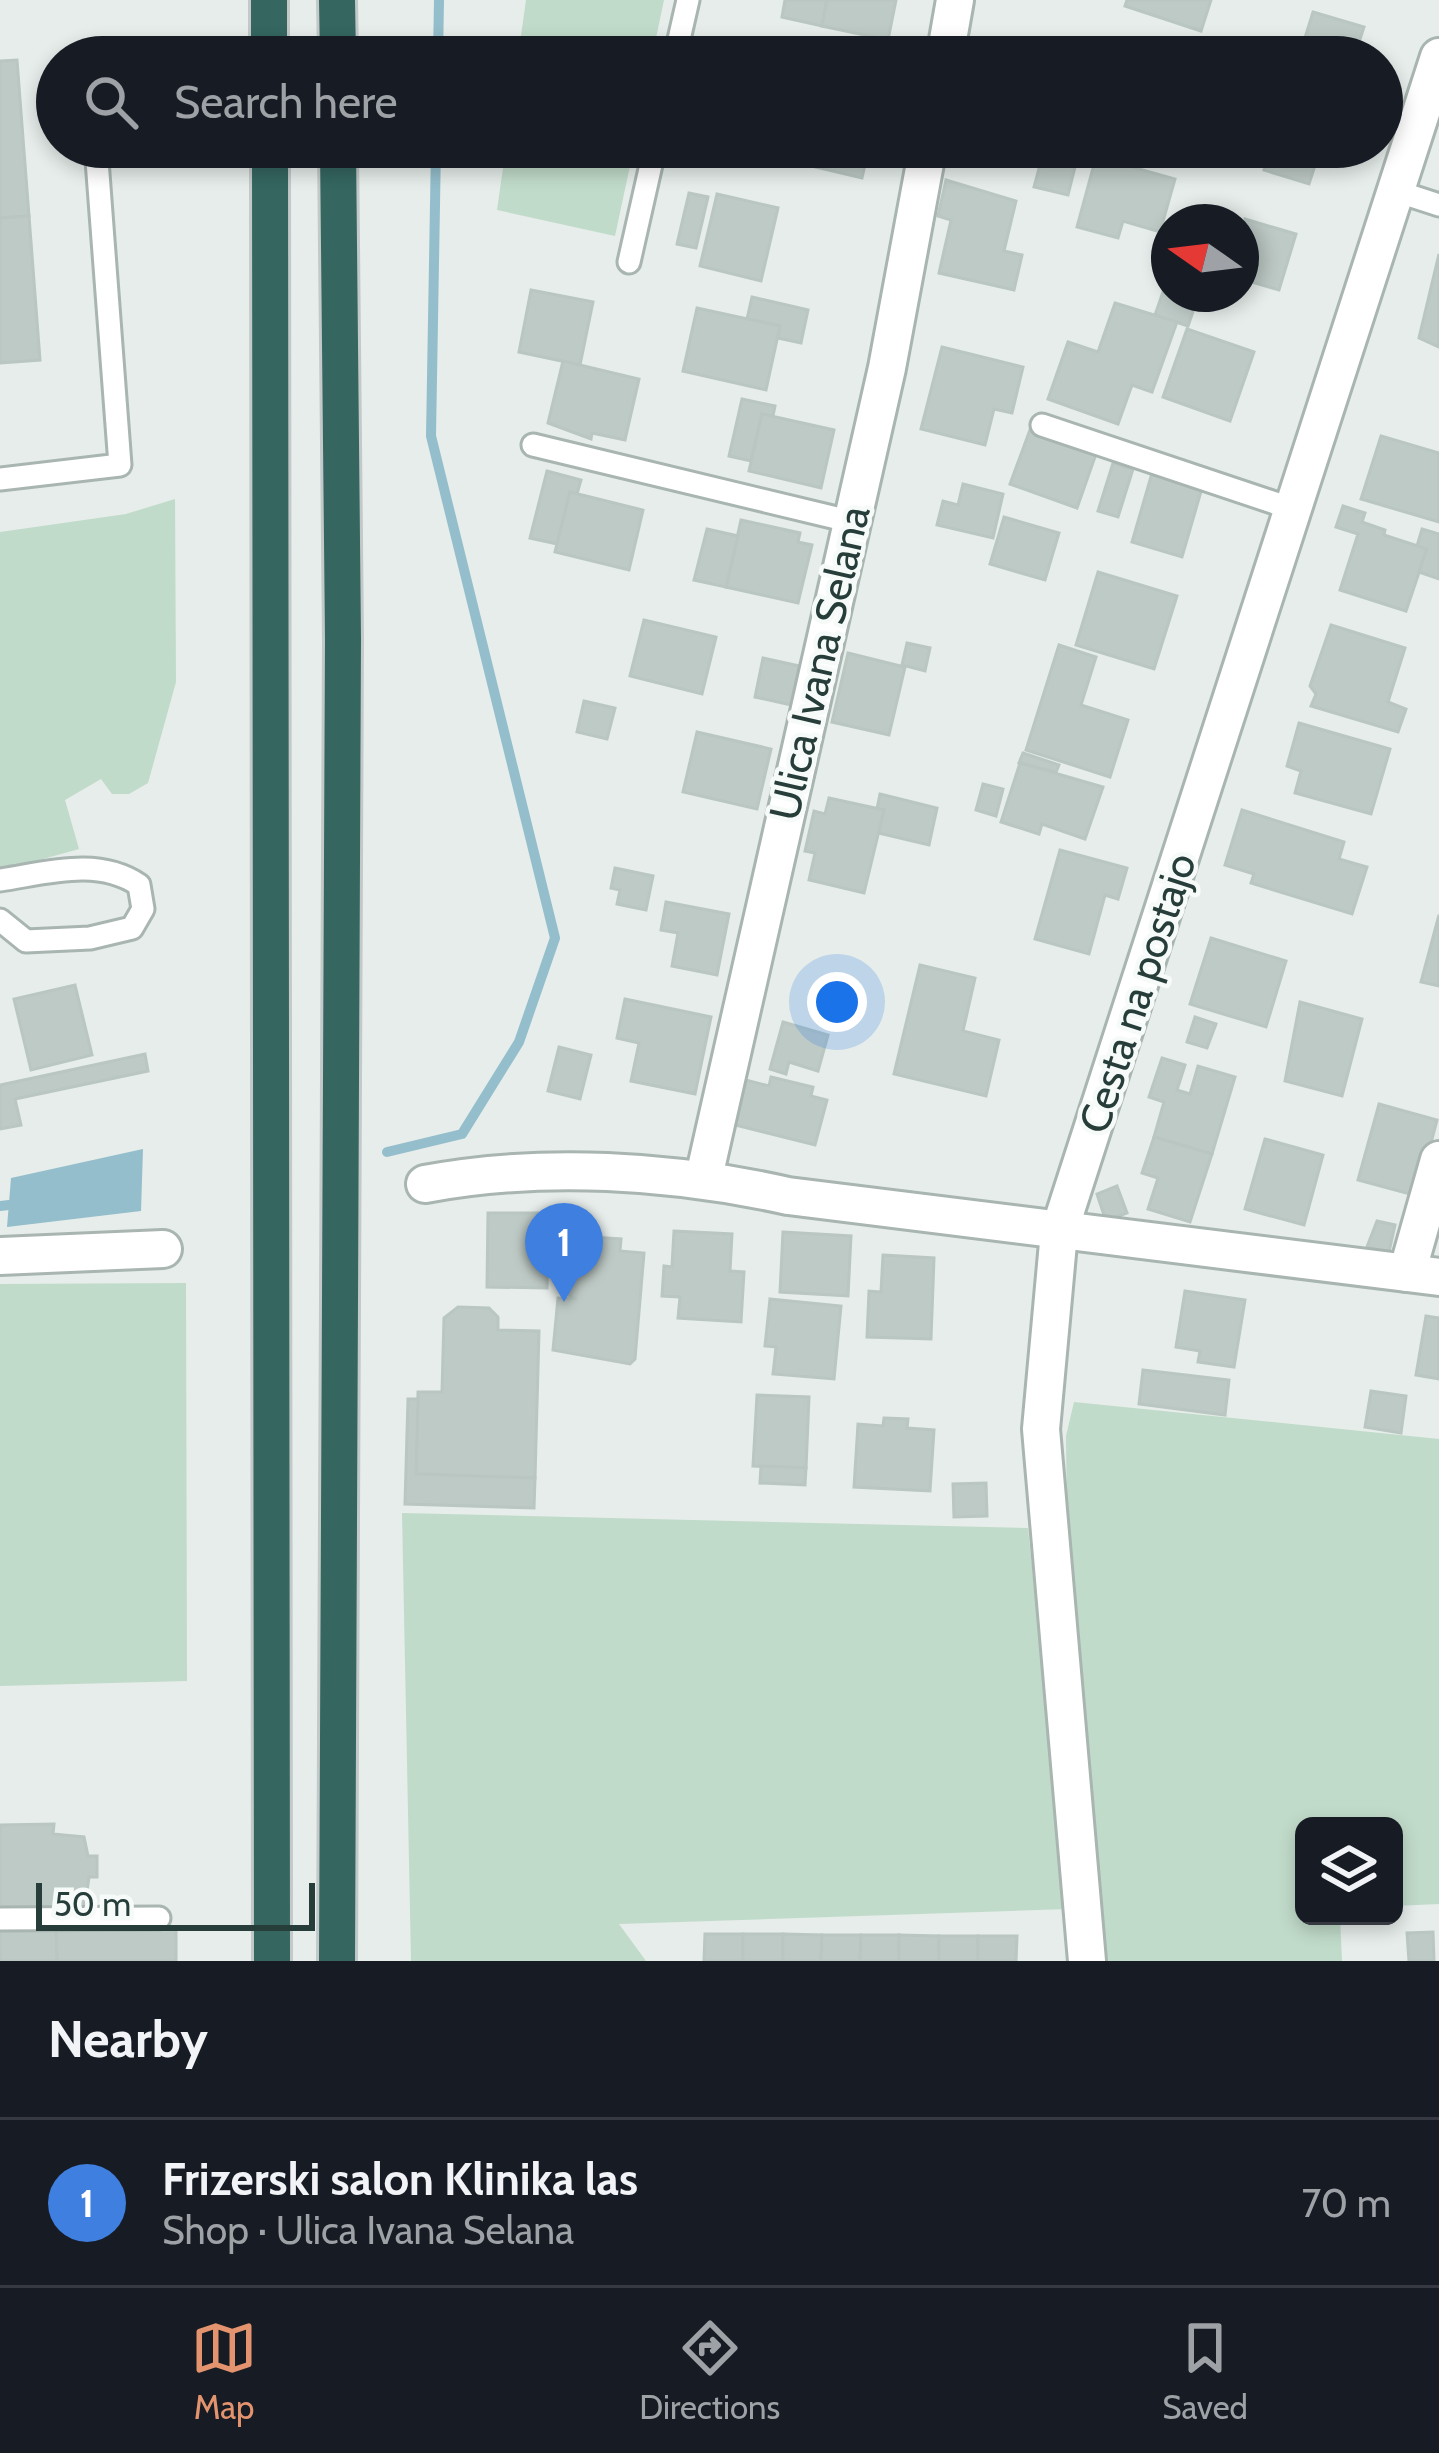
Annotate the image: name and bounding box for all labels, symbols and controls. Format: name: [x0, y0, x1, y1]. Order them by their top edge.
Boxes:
search box: [36, 36, 1403, 168]
icon: search: [78, 69, 144, 135]
text: Search here: [174, 75, 398, 129]
north arrow: [1151, 204, 1259, 312]
street label: Ulica Ivana Selana: [758, 501, 880, 825]
street label: Cesta na postajo: [1067, 846, 1207, 1140]
your location: [807, 972, 867, 1032]
pin: 1: [525, 1203, 603, 1302]
map controls: [1295, 1817, 1403, 1925]
button: layers: [1295, 1817, 1403, 1925]
scale bar: [36, 1877, 315, 1930]
text: 50 m: [54, 1884, 131, 1924]
text: Nearby: [48, 2008, 208, 2070]
text: Frizerski salon Klinika las: [162, 2152, 638, 2206]
text: 1: [80, 2179, 94, 2227]
text: 70 m: [1302, 2179, 1391, 2227]
text: Shop · Ulica Ivana Selana: [162, 2206, 574, 2254]
tab: Map: [191, 2315, 257, 2427]
tab: Directions: [639, 2315, 780, 2427]
tab: Saved: [1162, 2315, 1248, 2427]

